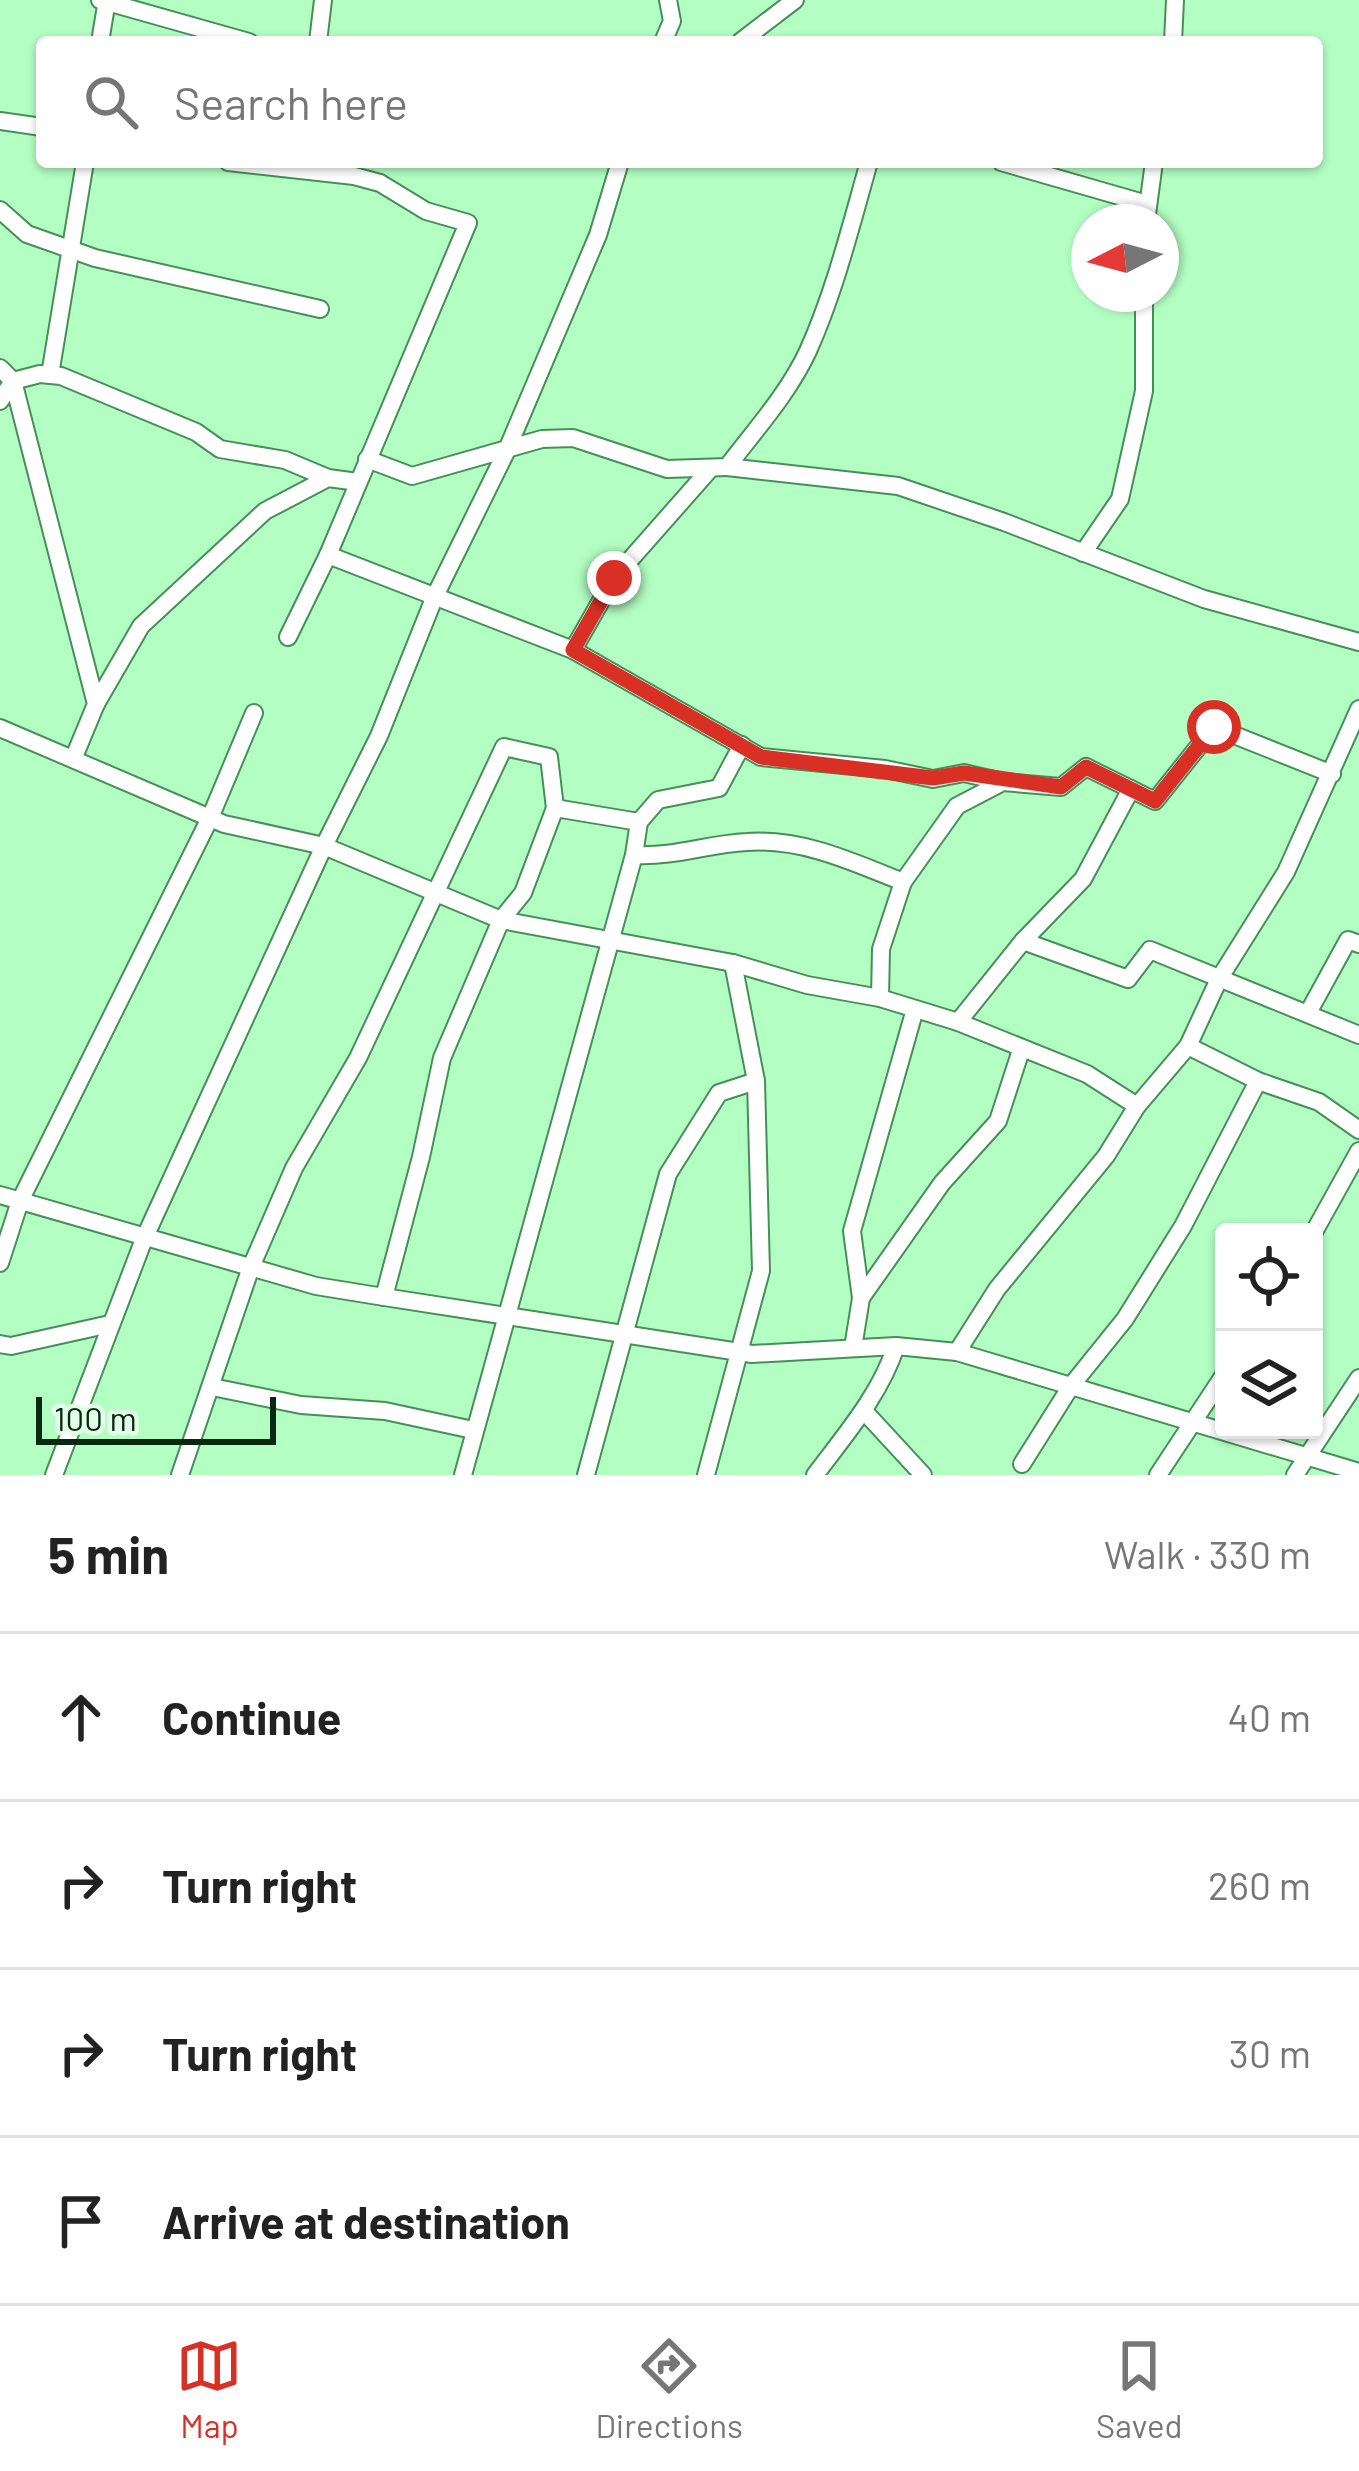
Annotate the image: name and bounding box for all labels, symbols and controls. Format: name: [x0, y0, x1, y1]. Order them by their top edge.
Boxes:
search box: [36, 36, 1323, 168]
icon: search: [78, 69, 144, 135]
text: Search here: [174, 75, 408, 129]
north arrow: [1071, 204, 1179, 312]
route end: [587, 551, 641, 605]
route start: [1187, 700, 1241, 754]
map controls: [1215, 1223, 1323, 1439]
button: locate: [1215, 1223, 1323, 1331]
button: layers: [1215, 1331, 1323, 1439]
scale bar: [36, 1391, 276, 1444]
text: 100 m: [54, 1398, 137, 1438]
text: 5 min: [48, 1523, 169, 1584]
text: Walk · 330 m: [1104, 1530, 1311, 1577]
icon: ahead: [48, 1684, 114, 1750]
text: Continue: [162, 1690, 341, 1744]
text: 40 m: [1227, 1693, 1311, 1740]
icon: right: [48, 1852, 114, 1918]
text: Turn right: [162, 1858, 357, 1912]
text: 260 m: [1208, 1861, 1311, 1908]
icon: right: [48, 2020, 114, 2086]
text: Turn right: [162, 2026, 357, 2080]
text: 30 m: [1229, 2029, 1311, 2076]
icon: arrive: [48, 2188, 114, 2254]
text: Arrive at destination: [162, 2194, 570, 2248]
tab: Map: [176, 2333, 242, 2445]
tab: Directions: [595, 2333, 743, 2445]
tab: Saved: [1096, 2333, 1183, 2445]

